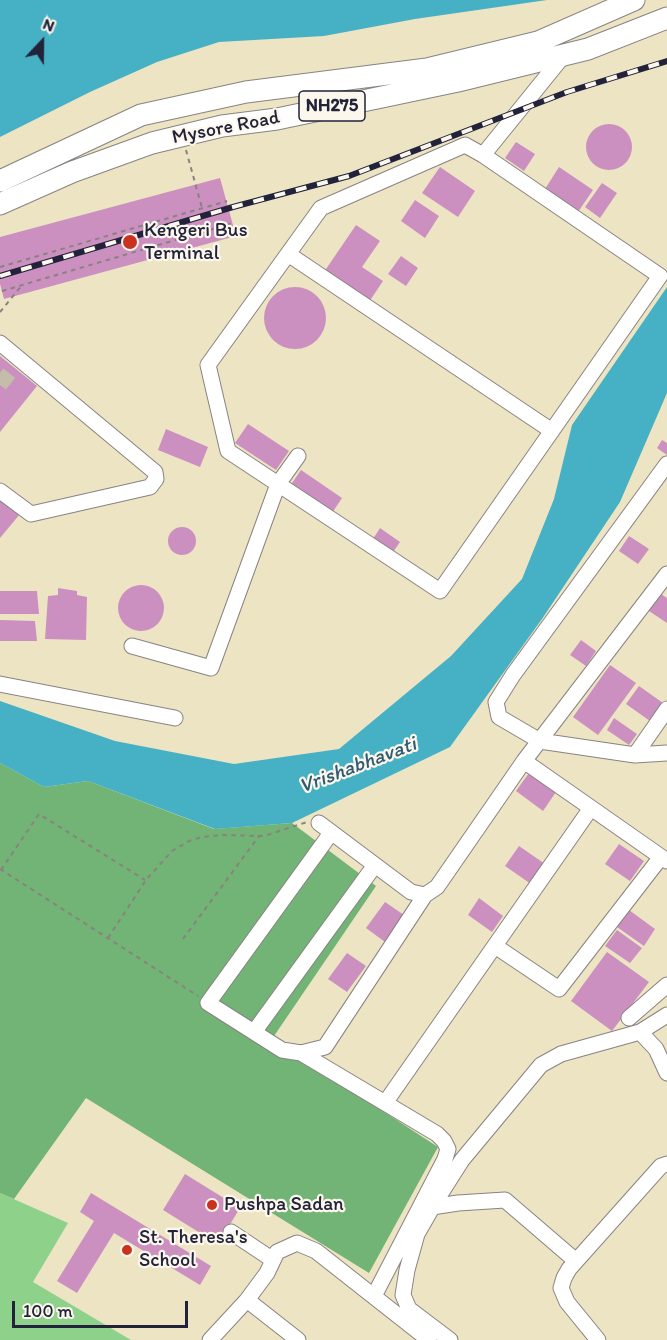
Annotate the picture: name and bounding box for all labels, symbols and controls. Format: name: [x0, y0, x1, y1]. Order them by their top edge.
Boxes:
north arrow: [12, 12, 72, 72]
text: N: [40, 14, 58, 36]
road number: NH275: [299, 91, 365, 121]
street label: Mysore Road: [170, 106, 282, 150]
place label: Kengeri Bus Terminal: [144, 219, 248, 266]
marker: Kengeri Bus Terminal: [121, 233, 139, 251]
water label: Vrishabhavati: [296, 732, 420, 800]
place label: Pushpa Sadan: [224, 1193, 344, 1217]
marker: Pushpa Sadan: [205, 1198, 219, 1212]
place label: St. Theresa's School: [139, 1226, 248, 1273]
marker: St. Theresa's School: [120, 1243, 134, 1257]
scale bar: [15, 1289, 190, 1327]
text: 100 m: [23, 1300, 73, 1322]

